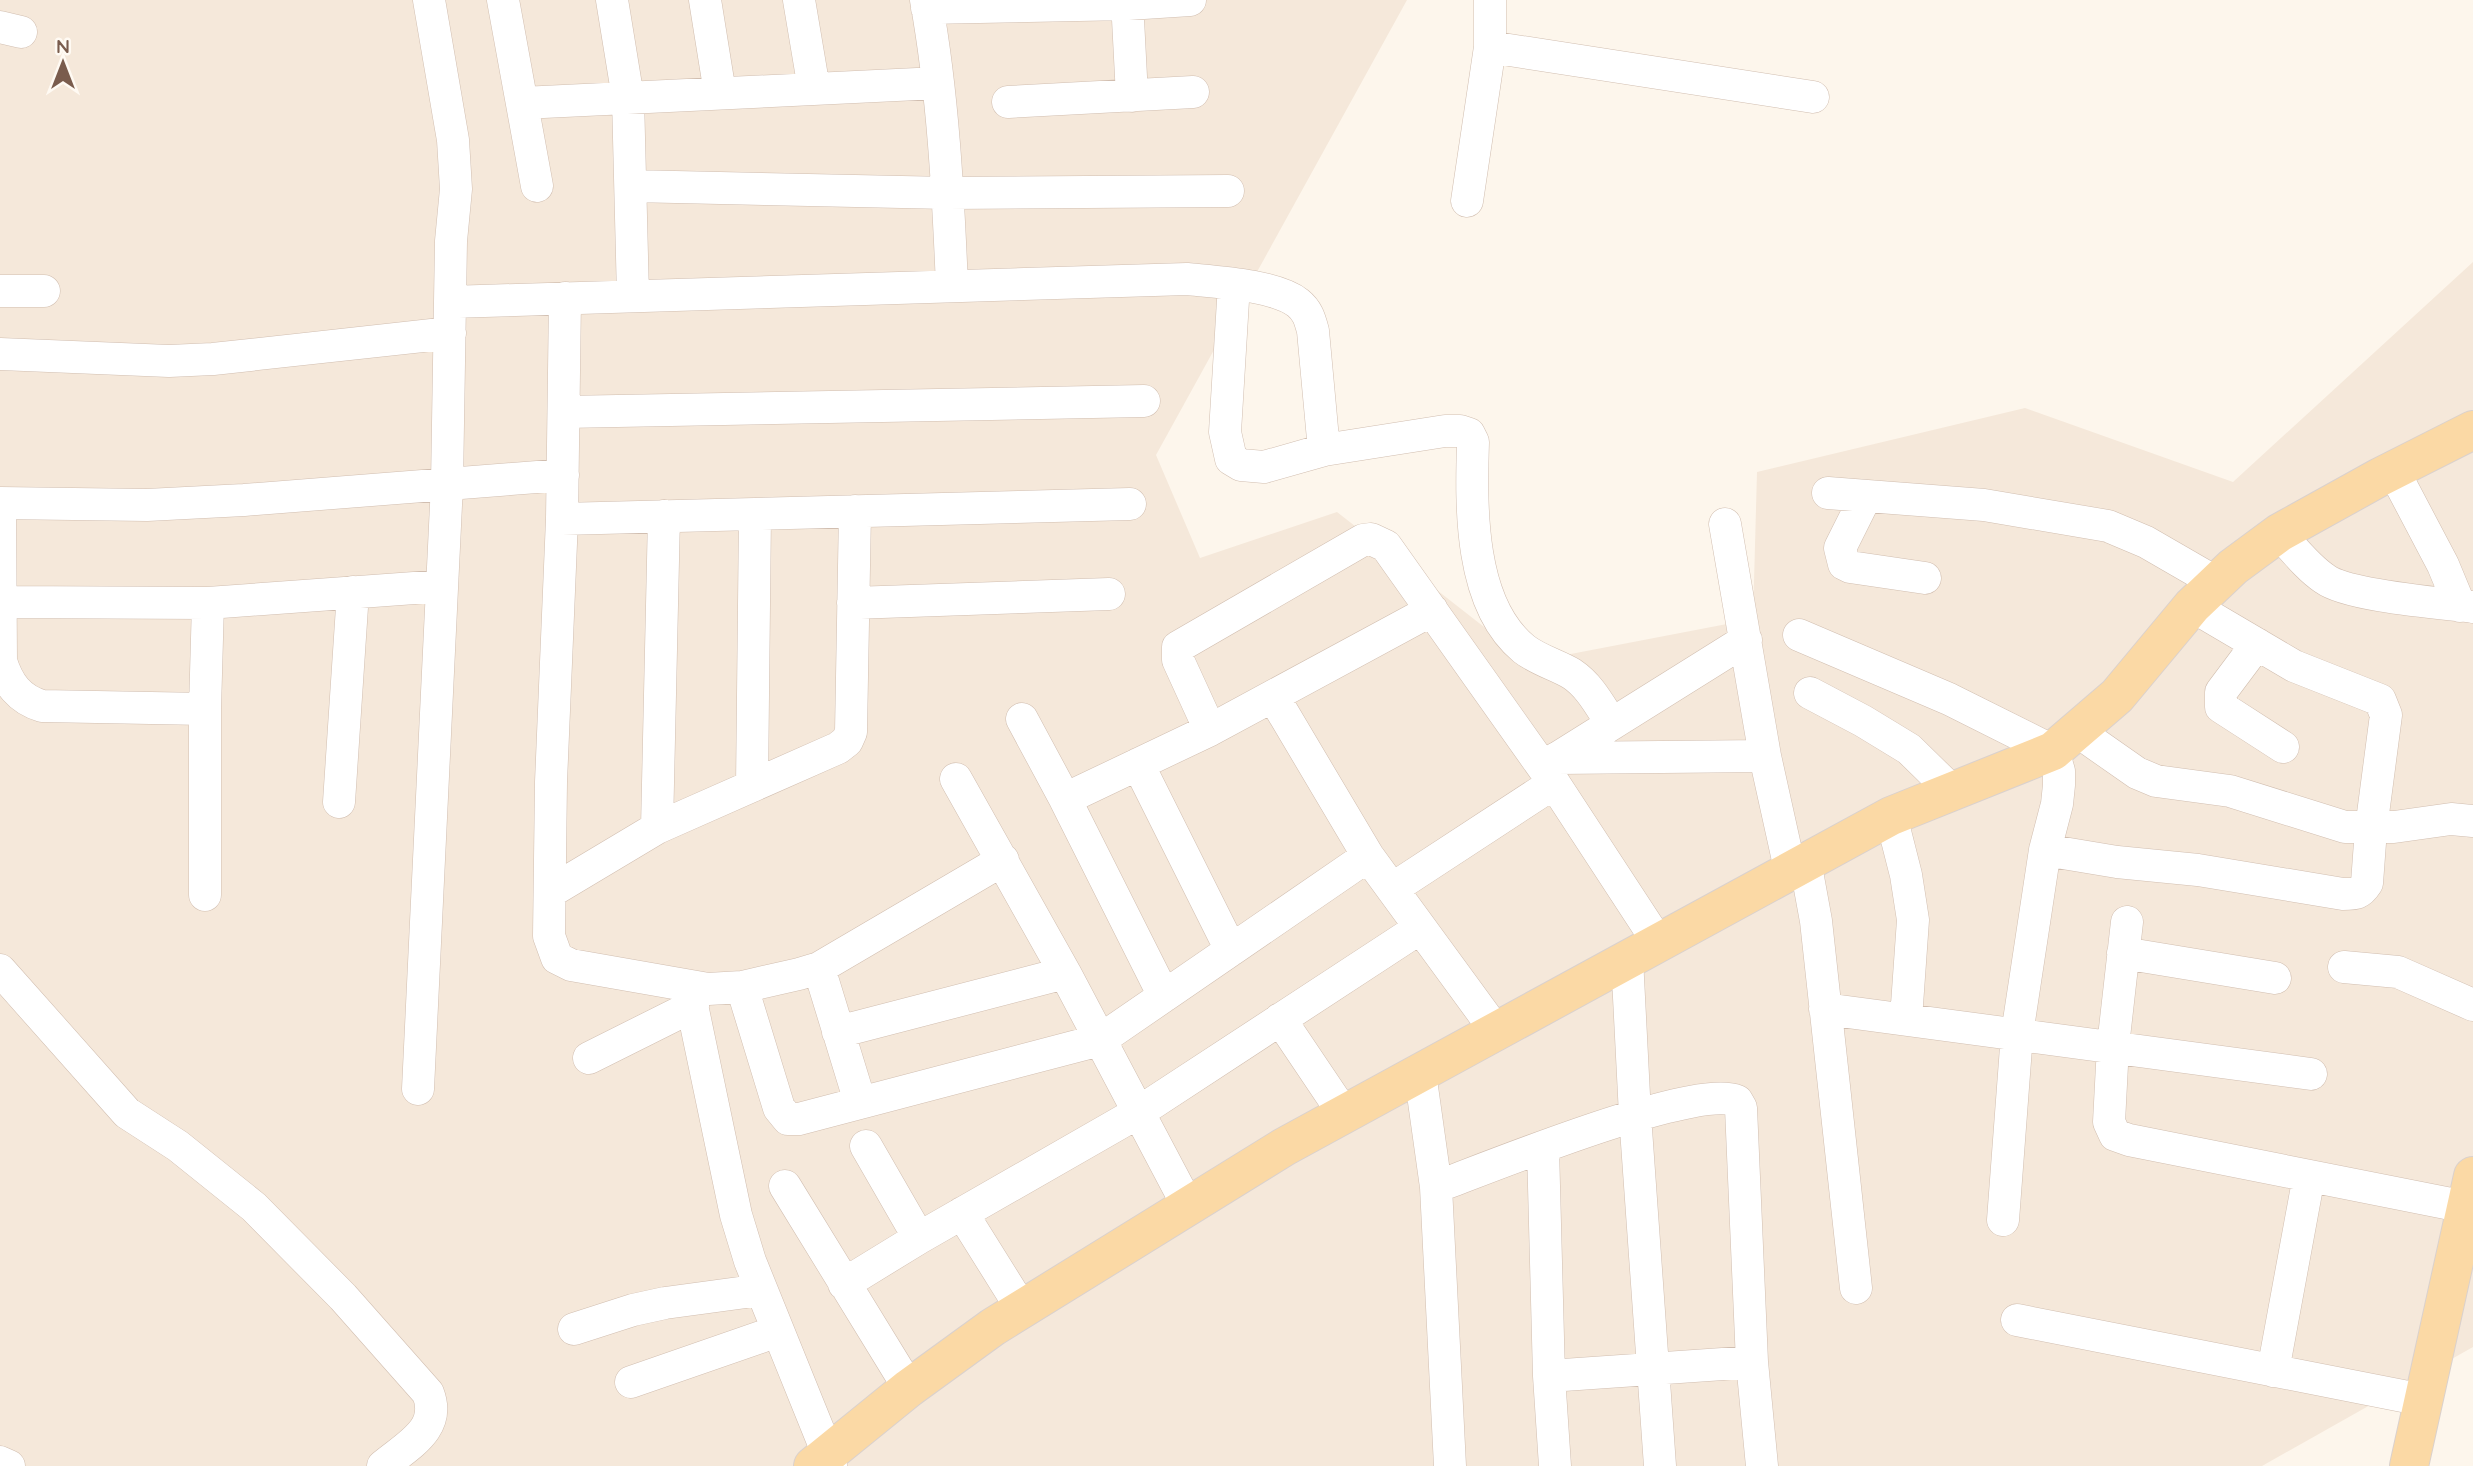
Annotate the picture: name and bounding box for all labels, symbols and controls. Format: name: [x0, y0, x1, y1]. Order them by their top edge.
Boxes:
north arrow: [28, 28, 98, 98]
text: N: [56, 34, 70, 58]

